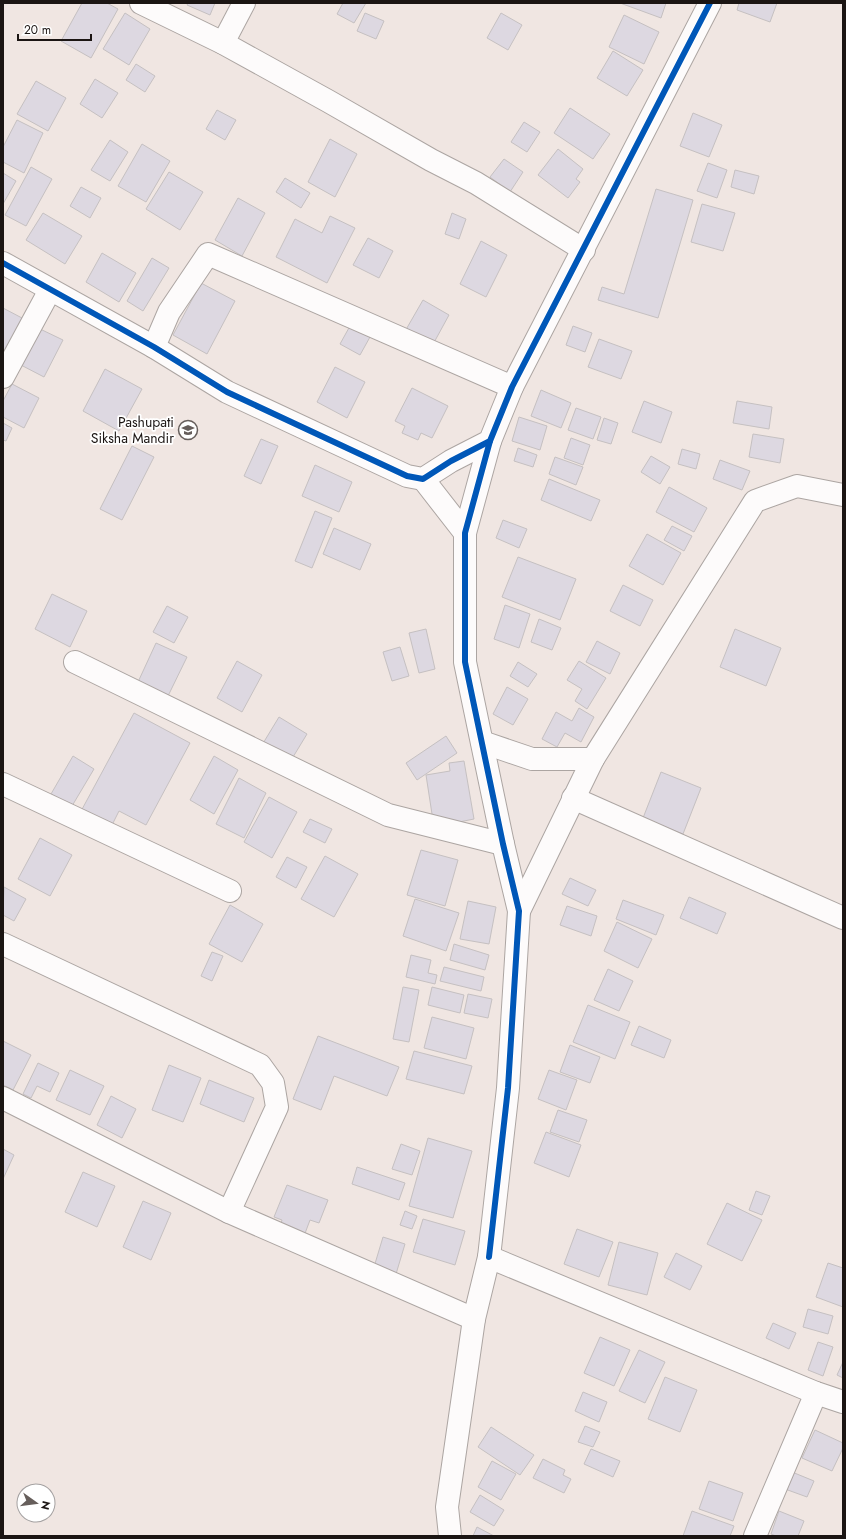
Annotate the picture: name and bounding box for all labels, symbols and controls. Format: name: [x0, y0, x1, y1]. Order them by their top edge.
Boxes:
scale bar: [18, 16, 91, 42]
text: 20 m: [24, 21, 51, 39]
place label: Pashupati Siksha Mandir: [91, 412, 174, 448]
school or university icon: Pashupati Siksha Mandir: [177, 419, 199, 441]
north arrow: [16, 1483, 56, 1523]
text: N: [37, 1499, 55, 1512]

